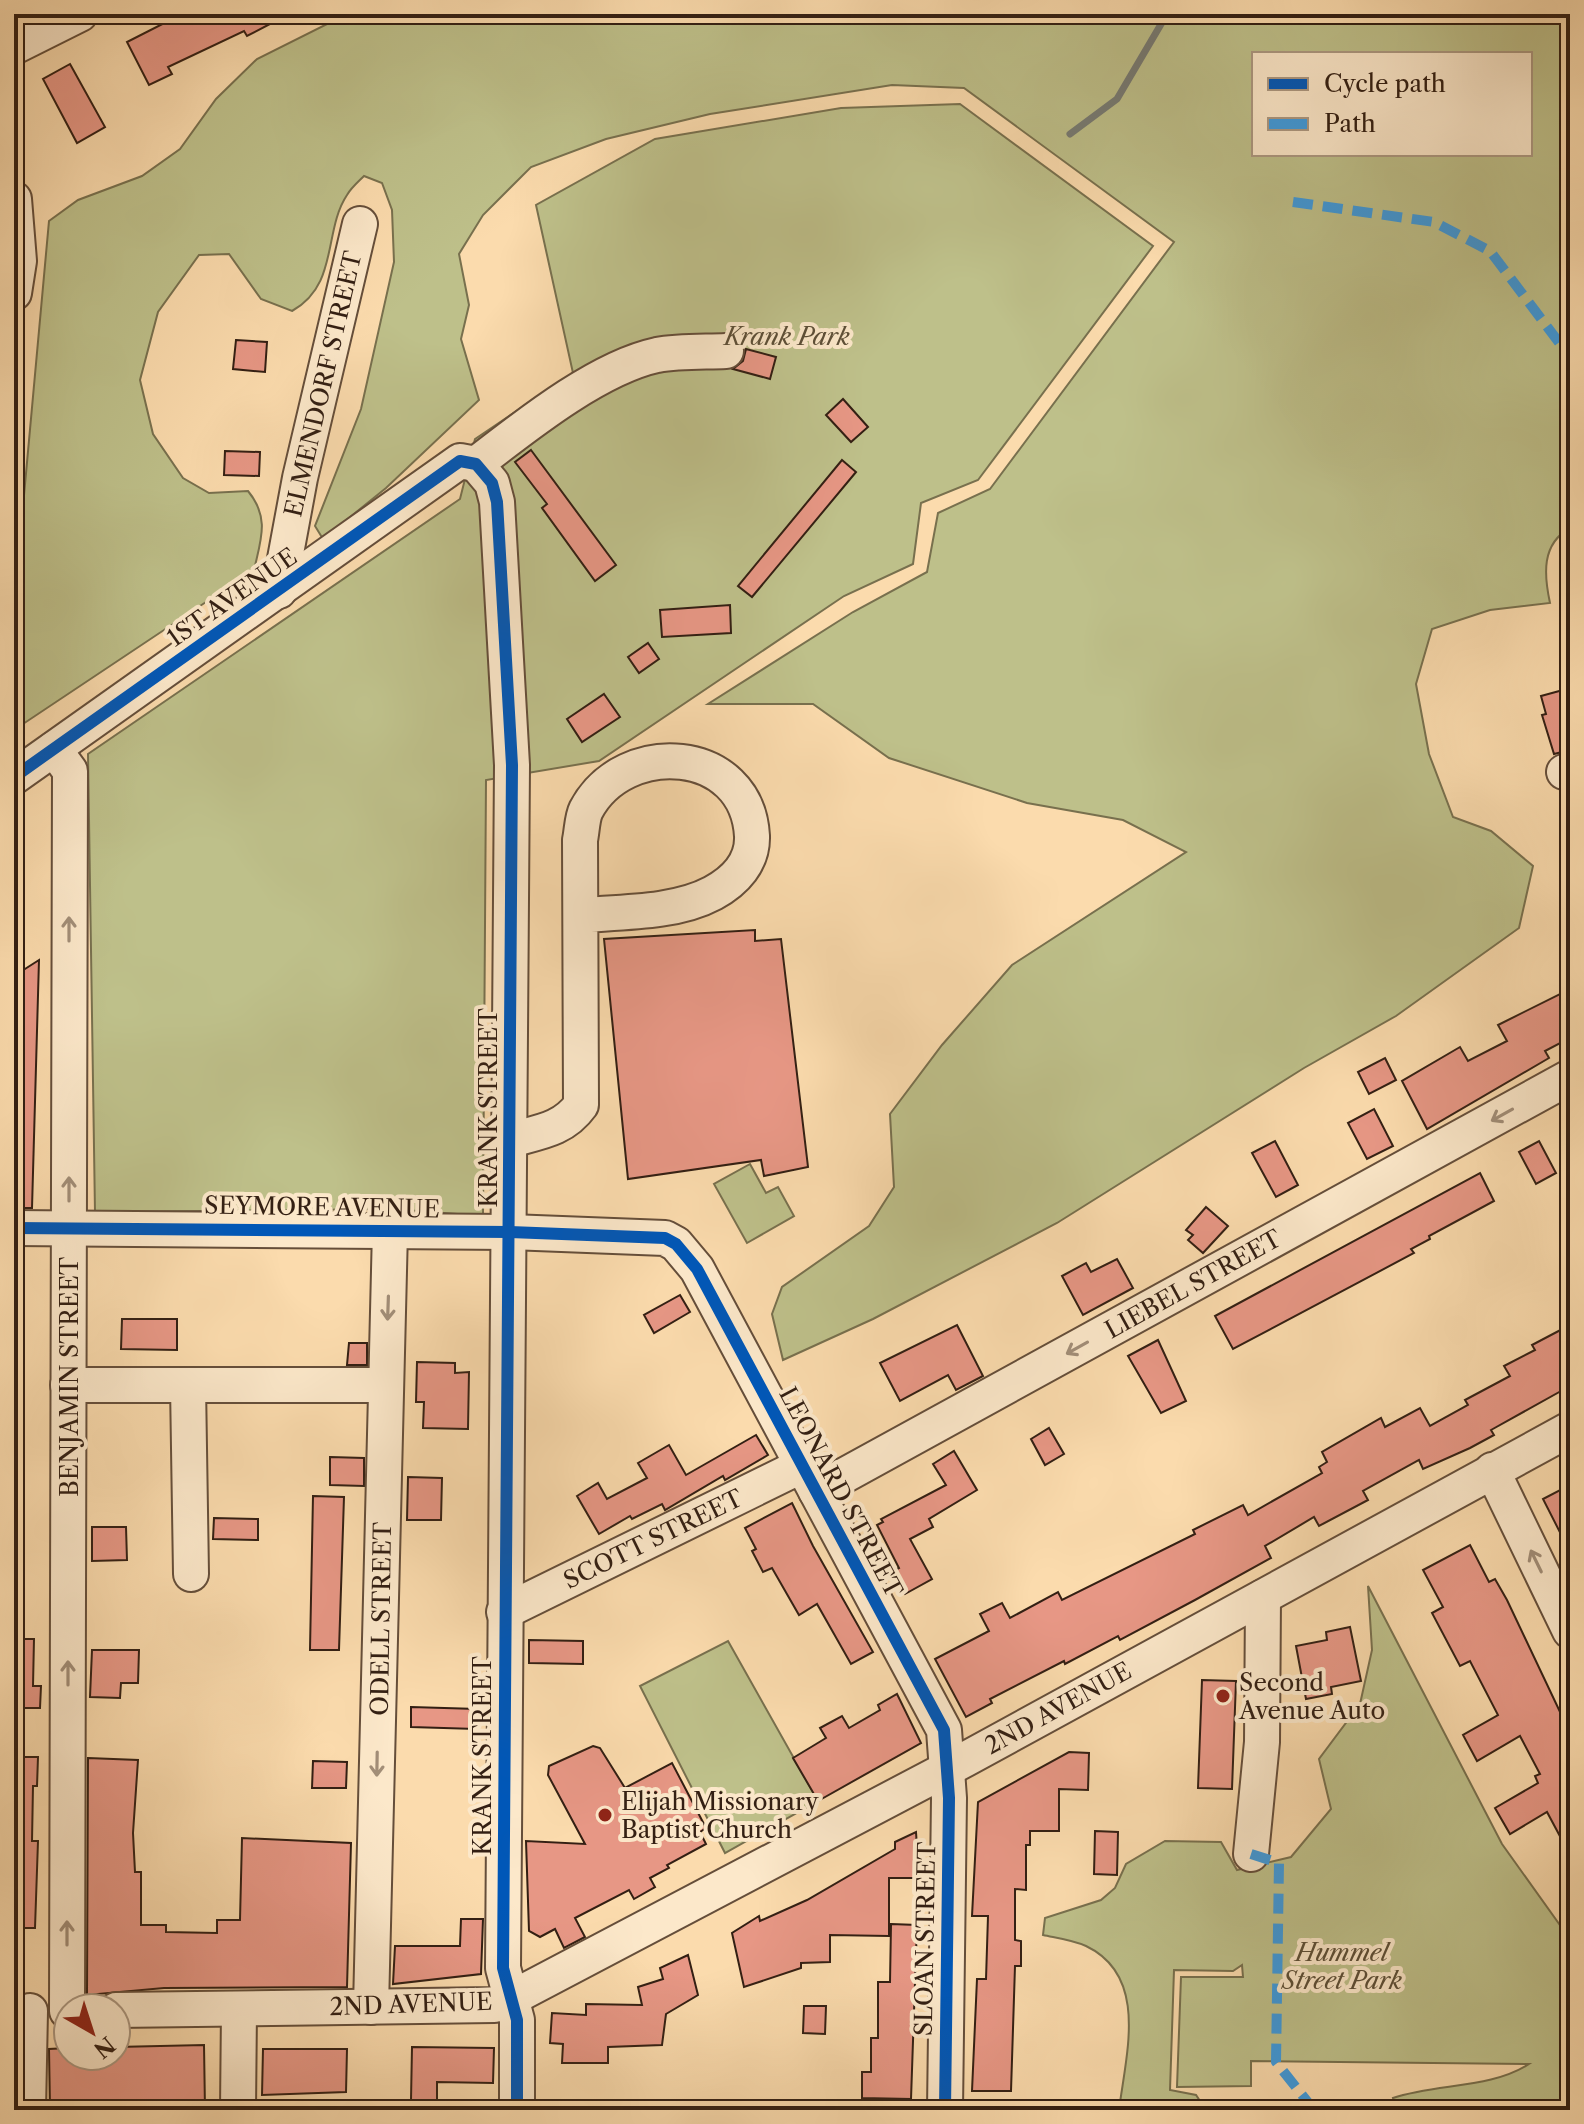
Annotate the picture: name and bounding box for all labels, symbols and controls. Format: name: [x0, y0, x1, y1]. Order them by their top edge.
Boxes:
legend: [1252, 52, 1532, 156]
text: Cycle path: [1324, 69, 1446, 98]
text: Path: [1324, 109, 1376, 138]
street label: ELMENDORF STREET: [278, 248, 368, 520]
park label: Krank Park: [722, 322, 850, 351]
street label: 1ST AVENUE: [161, 542, 303, 652]
one-way arrow: [61, 916, 77, 943]
street label: KRANK STREET: [474, 1008, 503, 1208]
one-way arrow: [1490, 1108, 1514, 1123]
one-way arrow: [61, 1176, 77, 1203]
street label: SEYMORE AVENUE: [204, 1190, 440, 1224]
street label: LIEBEL STREET: [1100, 1224, 1286, 1344]
street label: BENJAMIN STREET: [55, 1257, 84, 1497]
one-way arrow: [381, 1294, 396, 1321]
one-way arrow: [1066, 1340, 1089, 1356]
street label: LEONARD STREET: [773, 1382, 909, 1602]
street label: SCOTT STREET: [559, 1483, 747, 1595]
street label: ODELL STREET: [365, 1522, 397, 1716]
one-way arrow: [1528, 1549, 1543, 1573]
street label: KRANK STREET: [468, 1656, 497, 1856]
street label: 2ND AVENUE: [980, 1656, 1136, 1760]
one-way arrow: [60, 1660, 76, 1687]
place label: Second Avenue Auto: [1238, 1668, 1385, 1725]
marker: Second Avenue Auto: [1214, 1687, 1232, 1705]
one-way arrow: [369, 1750, 385, 1777]
place label: Elijah Missionary Baptist Church: [621, 1787, 819, 1844]
marker: Elijah Missionary Baptist Church: [596, 1806, 614, 1824]
street label: SLOAN STREET: [909, 1842, 941, 2036]
one-way arrow: [60, 1920, 75, 1947]
park label: Hummel Street Park: [1280, 1938, 1403, 1995]
street label: 2ND AVENUE: [329, 1987, 493, 2021]
north arrow: [52, 1992, 132, 2072]
text: N: [88, 2031, 120, 2064]

